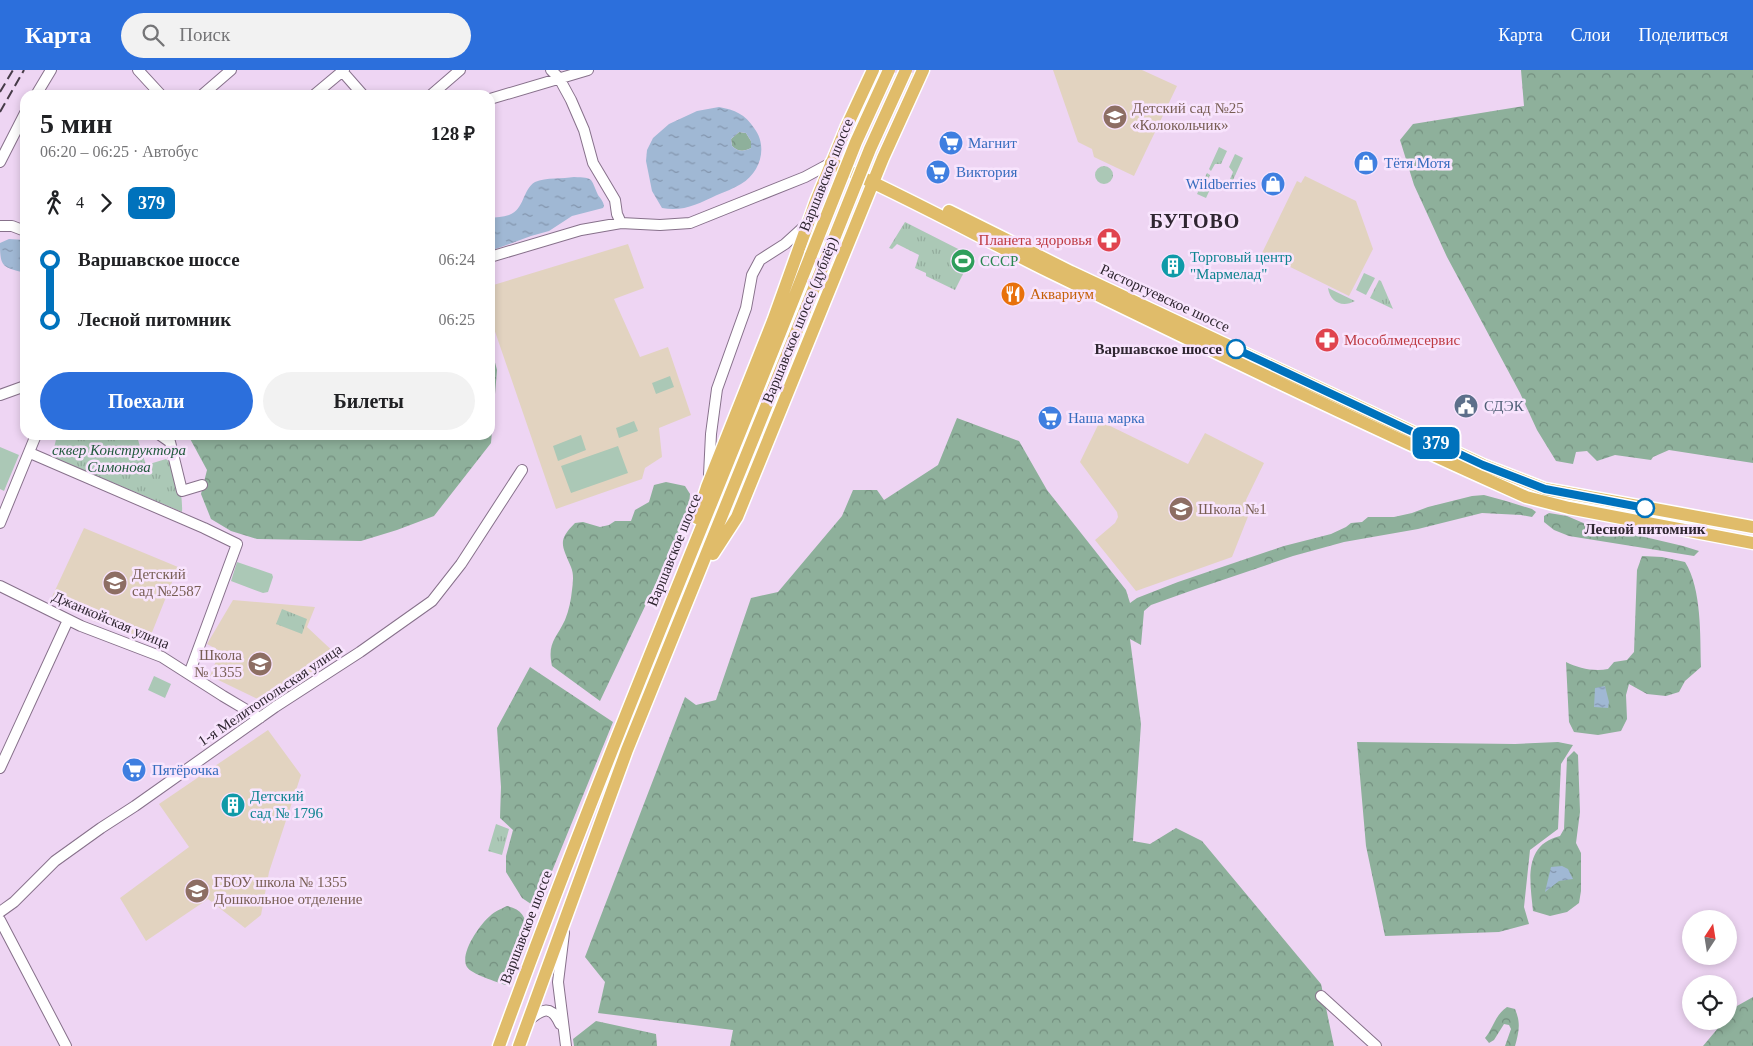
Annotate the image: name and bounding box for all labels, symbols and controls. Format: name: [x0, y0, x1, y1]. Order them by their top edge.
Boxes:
search box: [121, 13, 471, 58]
icon: search: [139, 21, 167, 49]
text: Карта: [25, 22, 91, 48]
text: Поиск: [179, 24, 230, 45]
text: Карта: [1498, 25, 1543, 45]
text: Слои: [1571, 25, 1610, 45]
text: Поделиться: [1638, 25, 1728, 45]
place label: Детский сад №25 «Колокольчик»: [1132, 100, 1244, 133]
school or university icon: Детский сад №25 «Колокольчик»: [1102, 104, 1128, 130]
text: 5 мин: [40, 108, 112, 139]
street label: Варшавское шоссе: [796, 116, 856, 234]
text: 128 ₽: [431, 123, 475, 144]
supermarket icon: Магнит: [938, 130, 964, 156]
place label: Магнит: [968, 135, 1017, 151]
text: 06:20 – 06:25 · Автобус: [40, 143, 198, 160]
shop icon: Тётя Мотя: [1353, 150, 1379, 176]
place label: Тётя Мотя: [1384, 155, 1450, 171]
supermarket icon: Виктория: [925, 159, 951, 185]
place label: Виктория: [956, 164, 1018, 180]
shop icon: Wildberries: [1260, 171, 1286, 197]
place label: Wildberries: [1186, 176, 1256, 192]
icon: walk: [40, 189, 68, 217]
icon: forward: [92, 189, 120, 217]
text: 379: [138, 193, 165, 213]
text: 4: [76, 194, 84, 211]
district label: БУТОВО: [1150, 210, 1240, 232]
pharmacy icon: Планета здоровья: [1096, 227, 1122, 253]
place label: Планета здоровья: [979, 232, 1092, 248]
street label: Варшавское шоссе (дублёр): [759, 235, 842, 406]
sports icon: СССР: [950, 248, 976, 274]
text: Варшавское шоссе: [78, 249, 240, 270]
place label: Торговый центр "Мармелад": [1190, 249, 1292, 282]
text: 06:24: [439, 251, 475, 268]
place label: СССР: [980, 253, 1018, 269]
building icon: Торговый центр "Мармелад": [1160, 253, 1186, 279]
street label: Расторгуевское шоссе: [1098, 261, 1233, 335]
restaurant icon: Аквариум: [1000, 281, 1026, 307]
place label: Аквариум: [1030, 286, 1094, 302]
text: Лесной питомник: [78, 309, 231, 330]
text: 06:25: [439, 311, 475, 328]
pharmacy icon: Мособлмедсервис: [1314, 327, 1340, 353]
place label: Мособлмедсервис: [1344, 332, 1460, 348]
marker: Варшавское шоссе: [1226, 339, 1246, 359]
place label: Варшавское шоссе: [1094, 341, 1222, 357]
button: Поехали: [40, 372, 253, 430]
button: Билеты: [263, 372, 475, 430]
public building icon: СДЭК: [1453, 393, 1479, 419]
place label: СДЭК: [1484, 398, 1525, 414]
supermarket icon: Наша марка: [1037, 405, 1063, 431]
place label: Наша марка: [1068, 410, 1145, 426]
line badge: 379: [1407, 427, 1465, 459]
text: 379: [1423, 433, 1450, 453]
park label: сквер Конструктора Симонова: [52, 442, 186, 475]
street label: Варшавское шоссе: [644, 491, 704, 609]
school or university icon: Школа №1: [1168, 496, 1194, 522]
marker: Лесной питомник: [1635, 498, 1655, 518]
place label: Школа №1: [1198, 501, 1267, 517]
place label: Лесной питомник: [1585, 521, 1706, 537]
place label: Детский сад №2587: [132, 566, 202, 599]
school or university icon: Детский сад №2587: [102, 570, 128, 596]
street label: Джанкойская улица: [50, 588, 172, 652]
street label: 1-я Мелитопольская улица: [195, 641, 345, 749]
place label: Школа № 1355: [194, 647, 242, 680]
school or university icon: Школа № 1355: [247, 651, 273, 677]
supermarket icon: Пятёрочка: [121, 757, 147, 783]
place label: Пятёрочка: [152, 762, 219, 778]
place label: Детский сад № 1796: [250, 788, 323, 821]
building icon: Детский сад № 1796: [220, 792, 246, 818]
street label: Варшавское шоссе: [497, 868, 555, 986]
place label: ГБОУ школа № 1355 Дошкольное отделение: [214, 874, 363, 907]
school or university icon: ГБОУ школа № 1355 Дошкольное отделение: [184, 878, 210, 904]
north arrow: [1682, 910, 1738, 965]
map controls: [1682, 910, 1737, 1030]
button: locate: [1682, 975, 1737, 1030]

